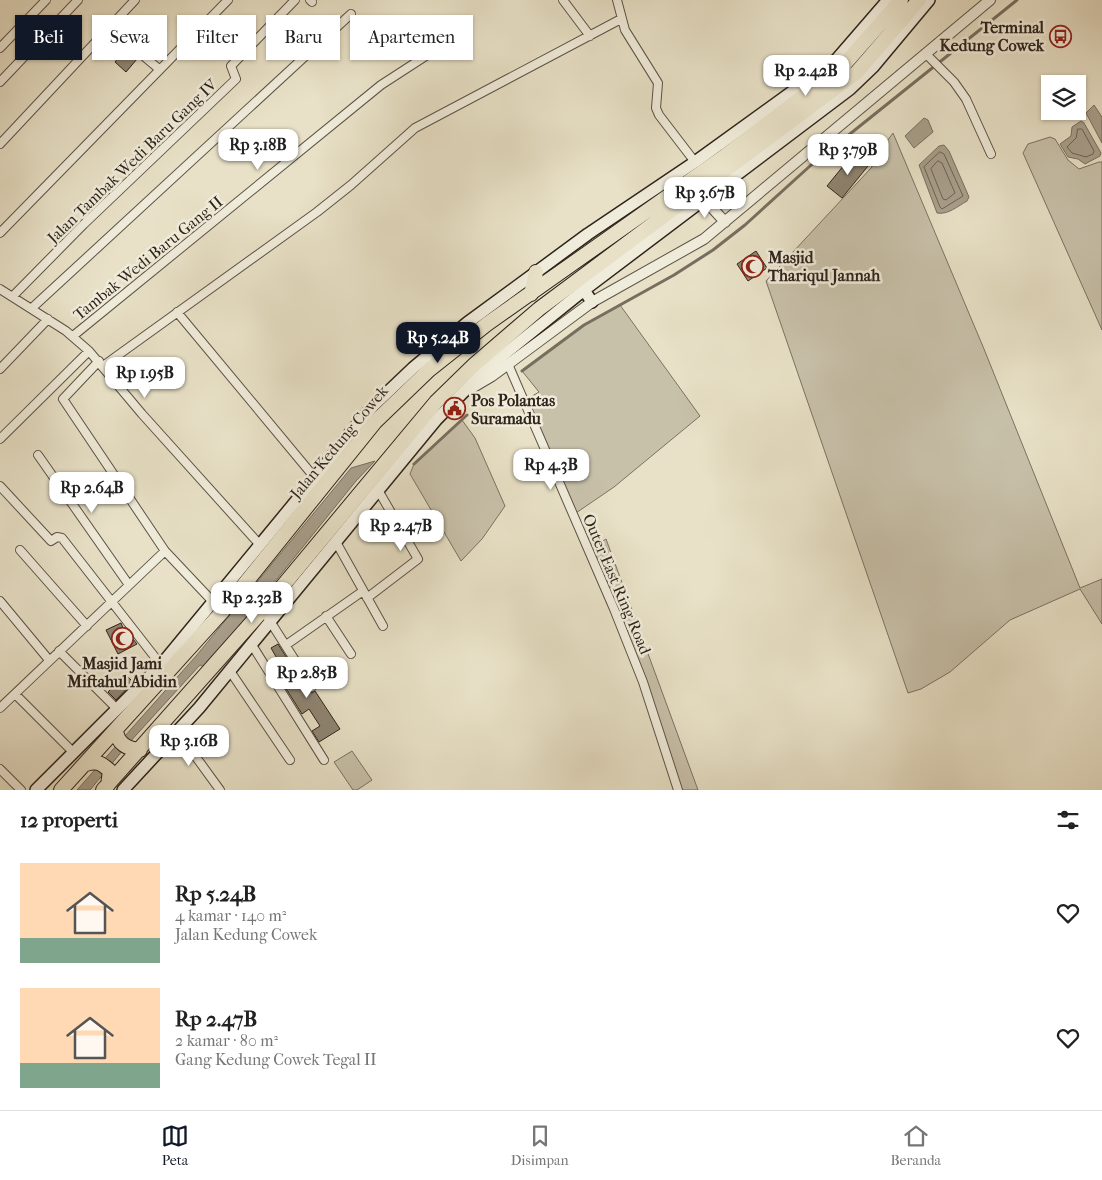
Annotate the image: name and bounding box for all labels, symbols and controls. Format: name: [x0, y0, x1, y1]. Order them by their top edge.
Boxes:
chip: Beli: [15, 15, 82, 60]
chip: Sewa: [92, 15, 167, 60]
chip: Filter: [177, 15, 256, 60]
chip: Baru: [266, 15, 340, 60]
chip: Apartemen: [350, 15, 473, 60]
place label: Terminal Kedung Cowek: [939, 18, 1045, 56]
bus stop icon: Terminal Kedung Cowek: [1048, 24, 1072, 48]
pin: Rp 2.42B: [754, 54, 858, 97]
text: Rp 2.42B: [774, 61, 838, 80]
street label: Jalan Tambak Wedi Baru Gang IV: [42, 74, 221, 249]
map controls: [1041, 75, 1086, 120]
button: layers: [1041, 75, 1086, 120]
pin: Rp 3.18B: [206, 128, 310, 171]
pin: Rp 3.79B: [796, 134, 900, 176]
text: Rp 3.18B: [229, 135, 287, 154]
text: Rp 3.79B: [819, 140, 877, 159]
pin: Rp 3.67B: [653, 176, 757, 219]
text: Rp 3.67B: [675, 183, 735, 202]
street label: Tambak Wedi Baru Gang II: [70, 192, 226, 324]
place label: Masjid Thariqul Jannah: [767, 248, 881, 286]
mosque icon: Masjid Thariqul Jannah: [740, 254, 764, 278]
pin: Rp 5.24B: [386, 322, 490, 364]
text: Rp 5.24B: [407, 328, 469, 347]
pin: Rp 1.95B: [93, 356, 197, 399]
text: Rp 1.95B: [116, 363, 174, 382]
street label: Jalan Kedung Cowek: [285, 381, 392, 504]
place label: Pos Polantas Suramadu: [471, 391, 555, 428]
public building icon: Pos Polantas Suramadu: [443, 397, 467, 421]
pin: Rp 4.3B: [505, 448, 597, 491]
text: Rp 4.3B: [524, 455, 578, 474]
pin: Rp 2.64B: [40, 472, 144, 514]
text: Rp 2.64B: [60, 478, 124, 497]
pin: Rp 2.47B: [349, 510, 453, 552]
street label: Outer East Ring Road: [579, 511, 655, 657]
text: Rp 2.47B: [370, 516, 432, 535]
pin: Rp 2.32B: [200, 582, 304, 624]
text: Rp 2.32B: [222, 588, 282, 607]
mosque icon: Masjid Jami Miftahul Abidin: [110, 627, 134, 651]
place label: Masjid Jami Miftahul Abidin: [66, 654, 177, 691]
pin: Rp 2.85B: [255, 656, 359, 699]
text: Rp 2.85B: [277, 663, 337, 682]
pin: Rp 3.16B: [137, 724, 241, 767]
text: Rp 3.16B: [160, 731, 218, 750]
icon: filters: [1054, 806, 1082, 834]
text: 12 properti: [20, 808, 118, 832]
text: Rp 5.24B: [175, 882, 256, 906]
icon: home: [60, 883, 120, 943]
icon: heart: [1054, 899, 1082, 927]
text: 4 kamar · 140 m²: [175, 906, 286, 925]
text: Jalan Kedung Cowek: [175, 925, 317, 944]
text: Rp 2.47B: [175, 1007, 257, 1031]
icon: home: [60, 1008, 120, 1068]
icon: heart: [1054, 1024, 1082, 1052]
text: 2 kamar · 80 m²: [175, 1031, 278, 1050]
text: Gang Kedung Cowek Tegal II: [175, 1050, 377, 1069]
tab: Peta: [161, 1122, 189, 1169]
tab: Disimpan: [511, 1122, 569, 1169]
tab: Beranda: [890, 1122, 941, 1169]

